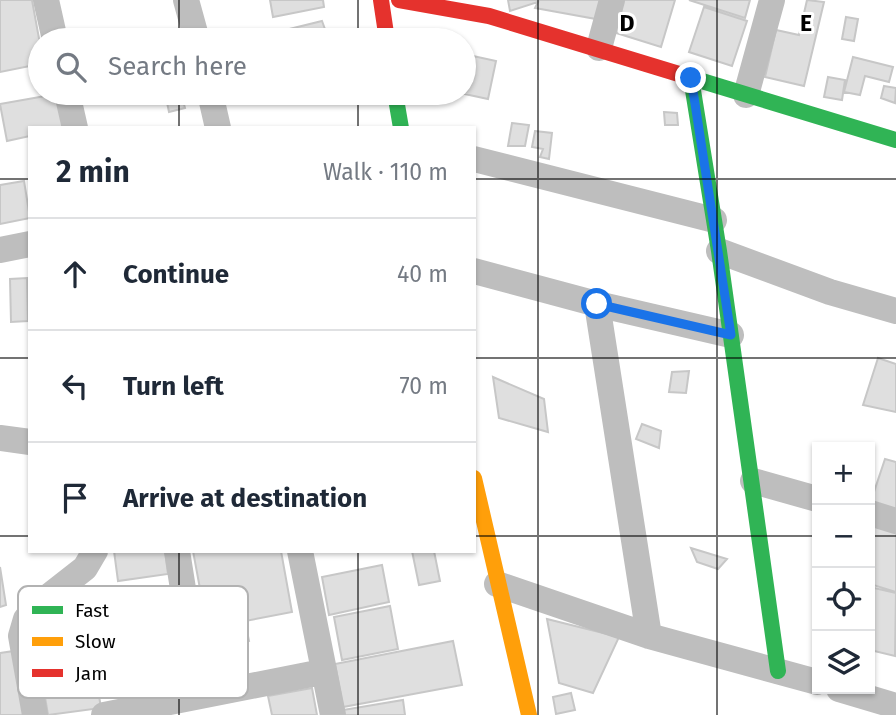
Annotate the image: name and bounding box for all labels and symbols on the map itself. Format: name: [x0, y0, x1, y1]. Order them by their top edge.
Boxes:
text: D: [620, 9, 635, 37]
text: E: [800, 9, 812, 37]
route end: [675, 62, 706, 93]
route start: [581, 288, 612, 319]
legend: [18, 586, 248, 698]
text: Fast: [75, 599, 109, 622]
text: Slow: [75, 630, 116, 653]
text: Jam: [75, 662, 107, 685]

